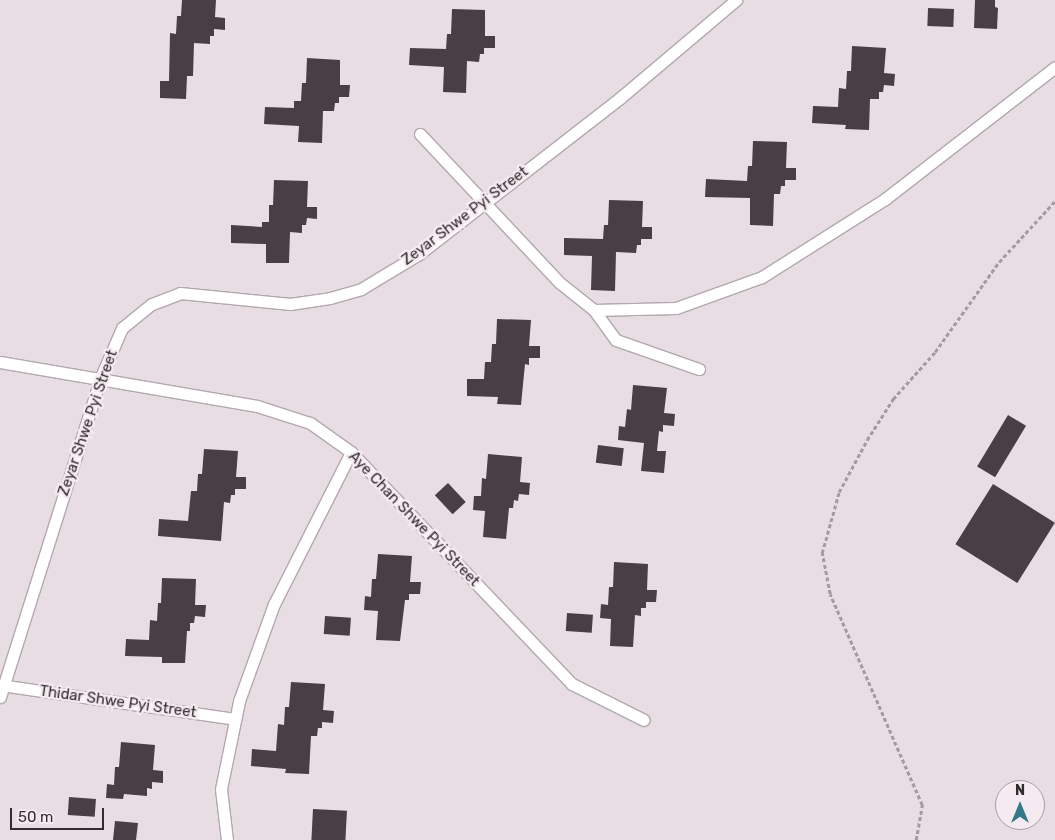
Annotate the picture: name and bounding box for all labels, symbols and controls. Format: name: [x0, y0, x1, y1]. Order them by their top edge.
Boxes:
street label: Zeyar Shwe Pyi Street: [398, 163, 532, 269]
street label: Zeyar Shwe Pyi Street: [55, 348, 121, 498]
street label: Aye Chan Shwe Pyi Street: [345, 448, 483, 590]
street label: Thidar Shwe Pyi Street: [38, 682, 198, 722]
north arrow: [995, 780, 1045, 830]
text: N: [1015, 782, 1025, 799]
scale bar: [12, 798, 106, 830]
text: 50 m: [18, 808, 53, 826]

